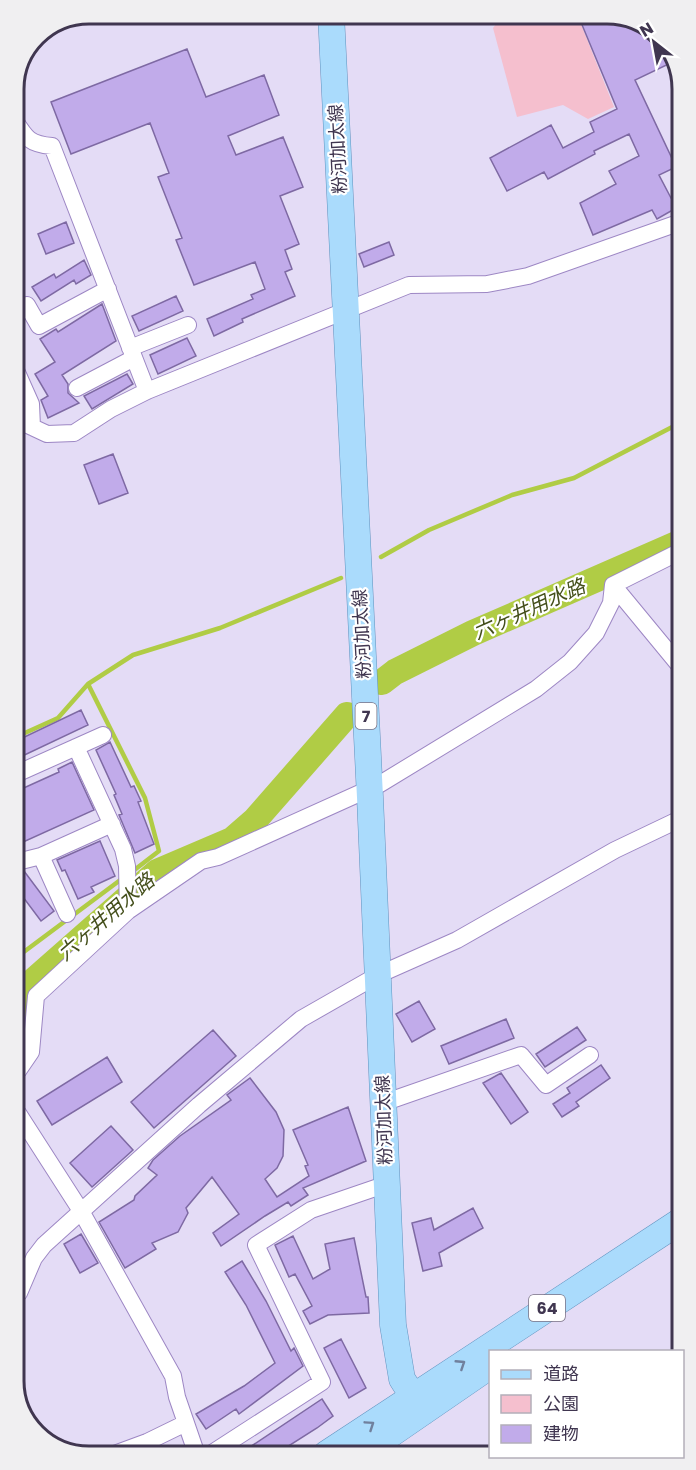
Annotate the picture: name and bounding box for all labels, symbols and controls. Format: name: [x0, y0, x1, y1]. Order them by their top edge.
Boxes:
north arrow: [624, 12, 684, 72]
text: N: [635, 17, 658, 43]
street label: 粉河加太線: [323, 103, 352, 195]
water label: 六ヶ井用水路: [468, 571, 591, 646]
street label: 粉河加太線: [347, 588, 376, 680]
road number: 7: [356, 703, 376, 729]
water label: 六ヶ井用水路: [52, 866, 162, 967]
street label: 粉河加太線: [369, 1075, 398, 1165]
road number: 64: [529, 1295, 565, 1321]
legend: [489, 1350, 684, 1458]
one-way arrow: [455, 1360, 466, 1371]
text: 道路: [543, 1361, 579, 1386]
text: 公園: [543, 1391, 579, 1416]
one-way arrow: [363, 1421, 374, 1432]
text: 建物: [543, 1421, 579, 1446]

